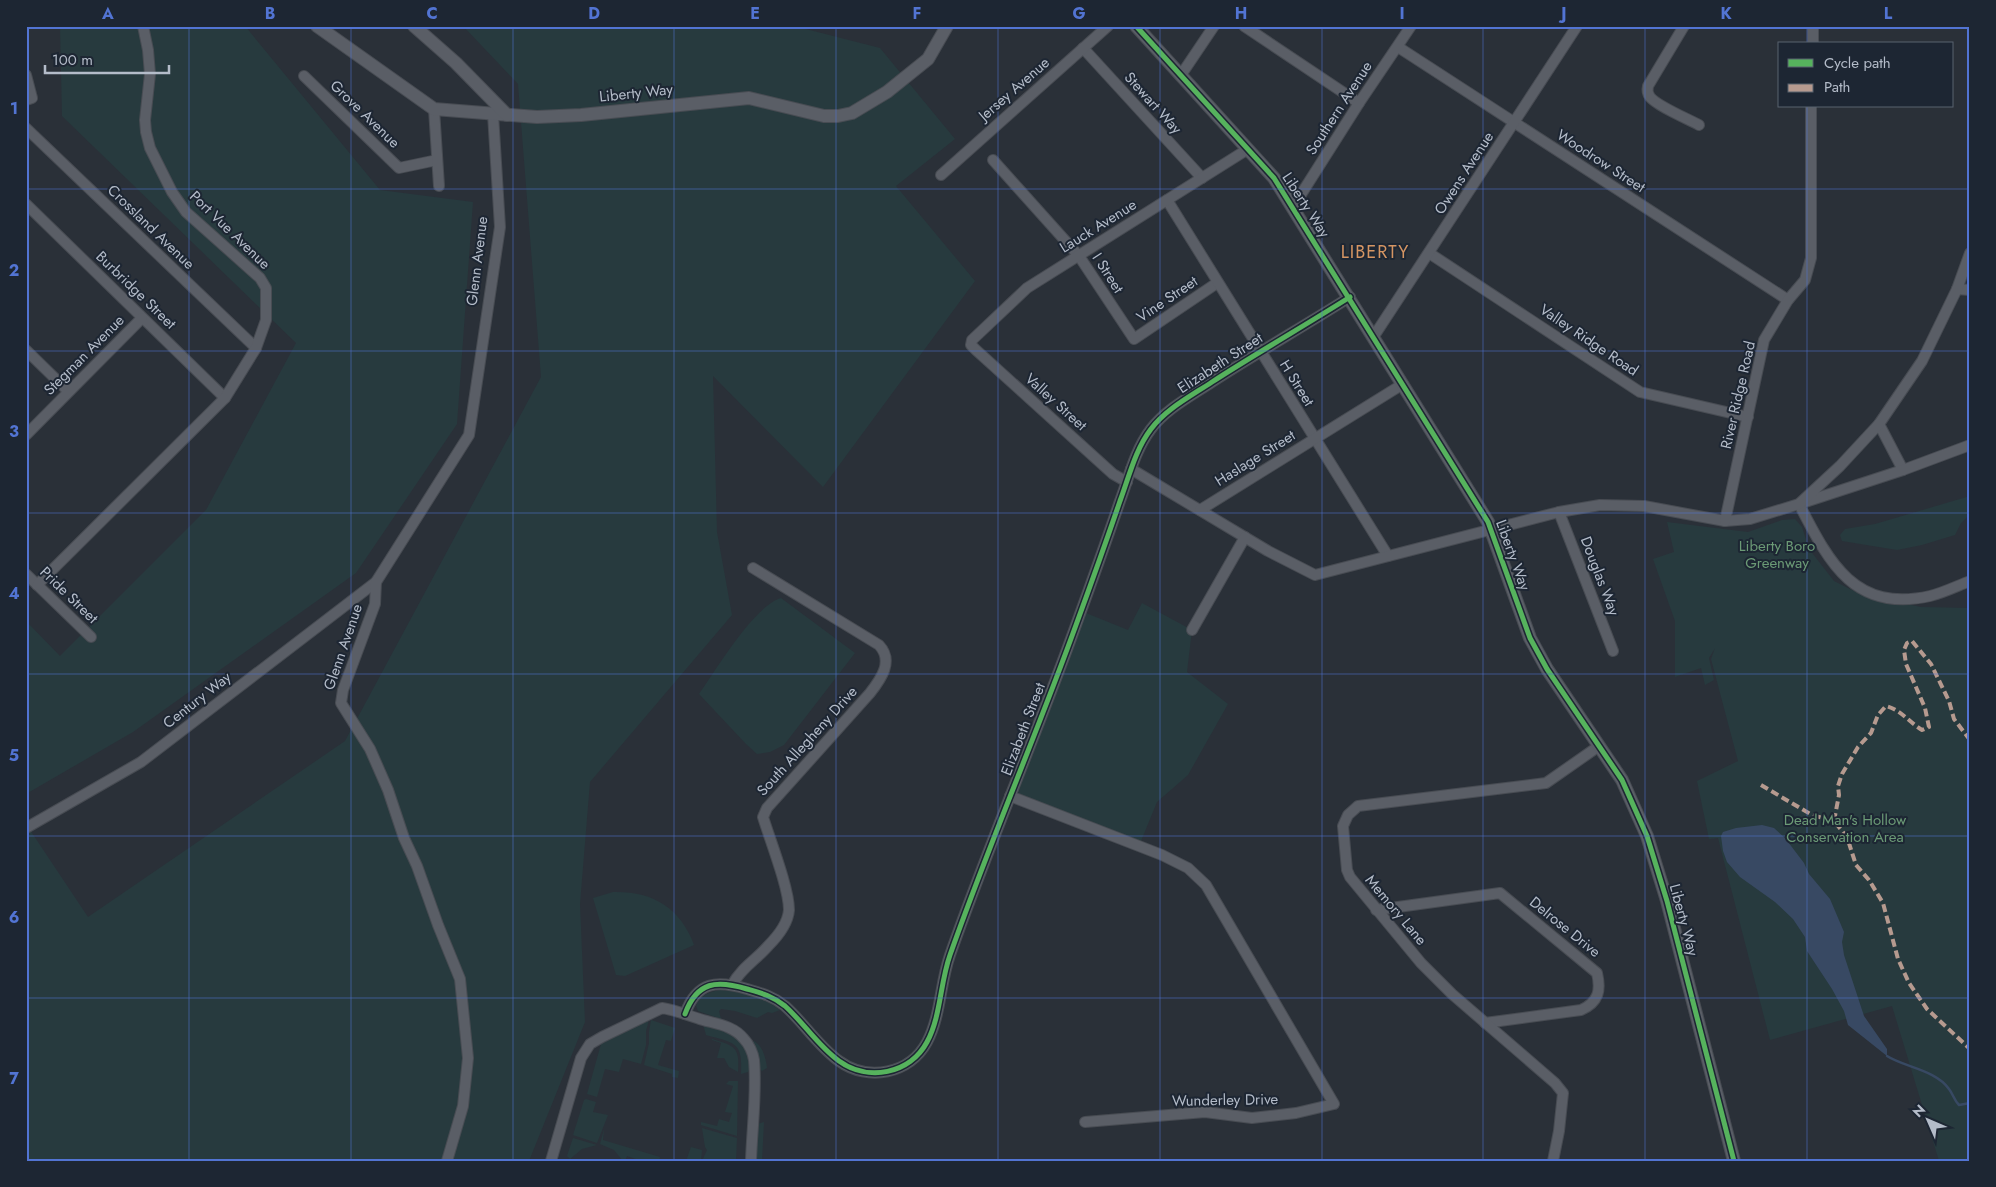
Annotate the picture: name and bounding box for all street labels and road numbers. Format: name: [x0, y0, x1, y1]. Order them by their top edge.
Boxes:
street label: Jersey Avenue: [972, 52, 1055, 127]
street label: Southern Avenue: [1300, 57, 1378, 159]
street label: Stewart Way: [1119, 67, 1187, 139]
street label: Grove Avenue: [325, 75, 405, 153]
street label: Liberty Way: [598, 78, 674, 108]
street label: Woodrow Street: [1552, 124, 1650, 198]
street label: Owens Avenue: [1429, 127, 1499, 219]
street label: Liberty Way: [1277, 168, 1336, 242]
street label: Crossland Avenue: [102, 180, 200, 275]
street label: Port Vue Avenue: [185, 186, 276, 275]
street label: Lauck Avenue: [1055, 194, 1141, 258]
street label: Glenn Avenue: [461, 215, 493, 307]
street label: Burbridge Street: [91, 246, 181, 334]
street label: I Street: [1087, 249, 1129, 298]
street label: Vine Street: [1132, 270, 1202, 328]
street label: Valley Ridge Road: [1535, 299, 1643, 381]
street label: Stegman Avenue: [39, 310, 129, 400]
street label: Elizabeth Street: [1173, 327, 1267, 399]
street label: River Ridge Road: [1715, 339, 1761, 451]
street label: H Street: [1274, 356, 1320, 411]
street label: Valley Street: [1020, 368, 1092, 436]
street label: Haslage Street: [1210, 424, 1300, 491]
street label: Liberty Way: [1490, 517, 1536, 594]
street label: Douglas Way: [1575, 533, 1625, 619]
street label: Pride Street: [35, 562, 103, 629]
street label: Glenn Avenue: [318, 601, 368, 693]
street label: Century Way: [158, 666, 236, 734]
street label: Elizabeth Street: [995, 679, 1051, 779]
street label: South Allegheny Drive: [752, 681, 863, 801]
street label: Memory Lane: [1360, 870, 1432, 950]
street label: Liberty Way: [1664, 881, 1704, 959]
street label: Delrose Drive: [1525, 891, 1606, 963]
street label: Wunderley Drive: [1172, 1088, 1279, 1112]

